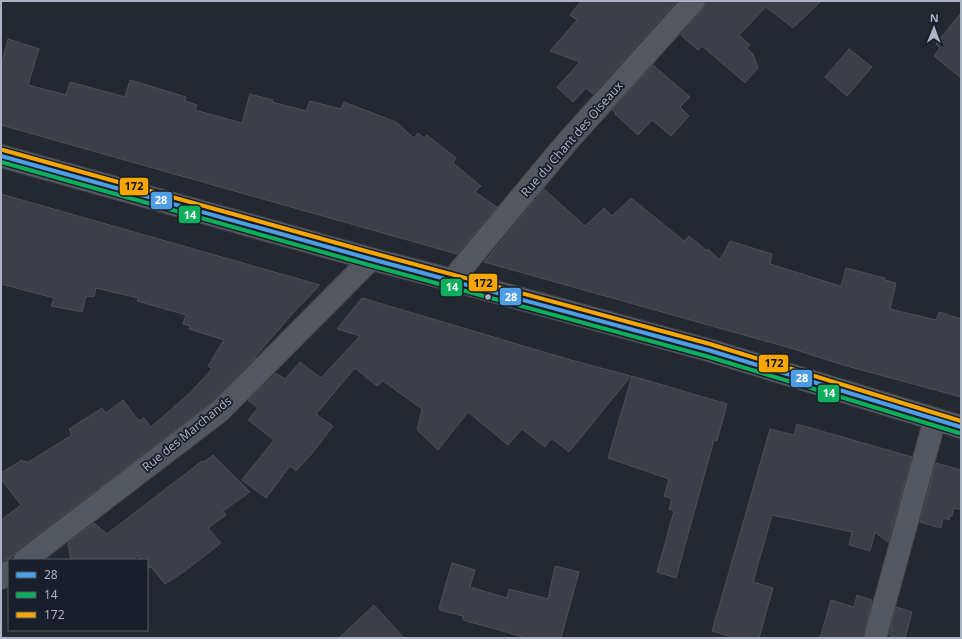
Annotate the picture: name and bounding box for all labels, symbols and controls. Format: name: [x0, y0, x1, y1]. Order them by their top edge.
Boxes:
north arrow: [914, 8, 954, 48]
text: N: [930, 10, 939, 25]
street label: Rue du Chant des Oiseaux: [517, 77, 627, 200]
line badge: 172: [119, 177, 149, 196]
text: 172: [125, 178, 143, 193]
line badge: 28: [150, 191, 173, 210]
text: 28: [155, 192, 167, 207]
line badge: 14: [178, 205, 201, 224]
text: 14: [184, 207, 197, 222]
line badge: 172: [468, 273, 498, 292]
text: 172: [474, 275, 492, 290]
line badge: 14: [440, 278, 463, 297]
text: 14: [446, 279, 459, 294]
line badge: 28: [499, 287, 522, 306]
text: 28: [505, 289, 517, 304]
unlabelled marker: [483, 292, 493, 302]
line badge: 172: [758, 354, 789, 373]
text: 172: [765, 355, 783, 370]
line badge: 28: [790, 369, 813, 388]
text: 28: [796, 370, 808, 385]
line badge: 14: [817, 384, 840, 403]
text: 14: [823, 385, 836, 400]
street label: Rue des Marchands: [138, 392, 235, 475]
legend: [8, 559, 148, 631]
text: 28: [44, 566, 58, 583]
text: 14: [44, 586, 58, 603]
text: 172: [44, 606, 65, 623]

